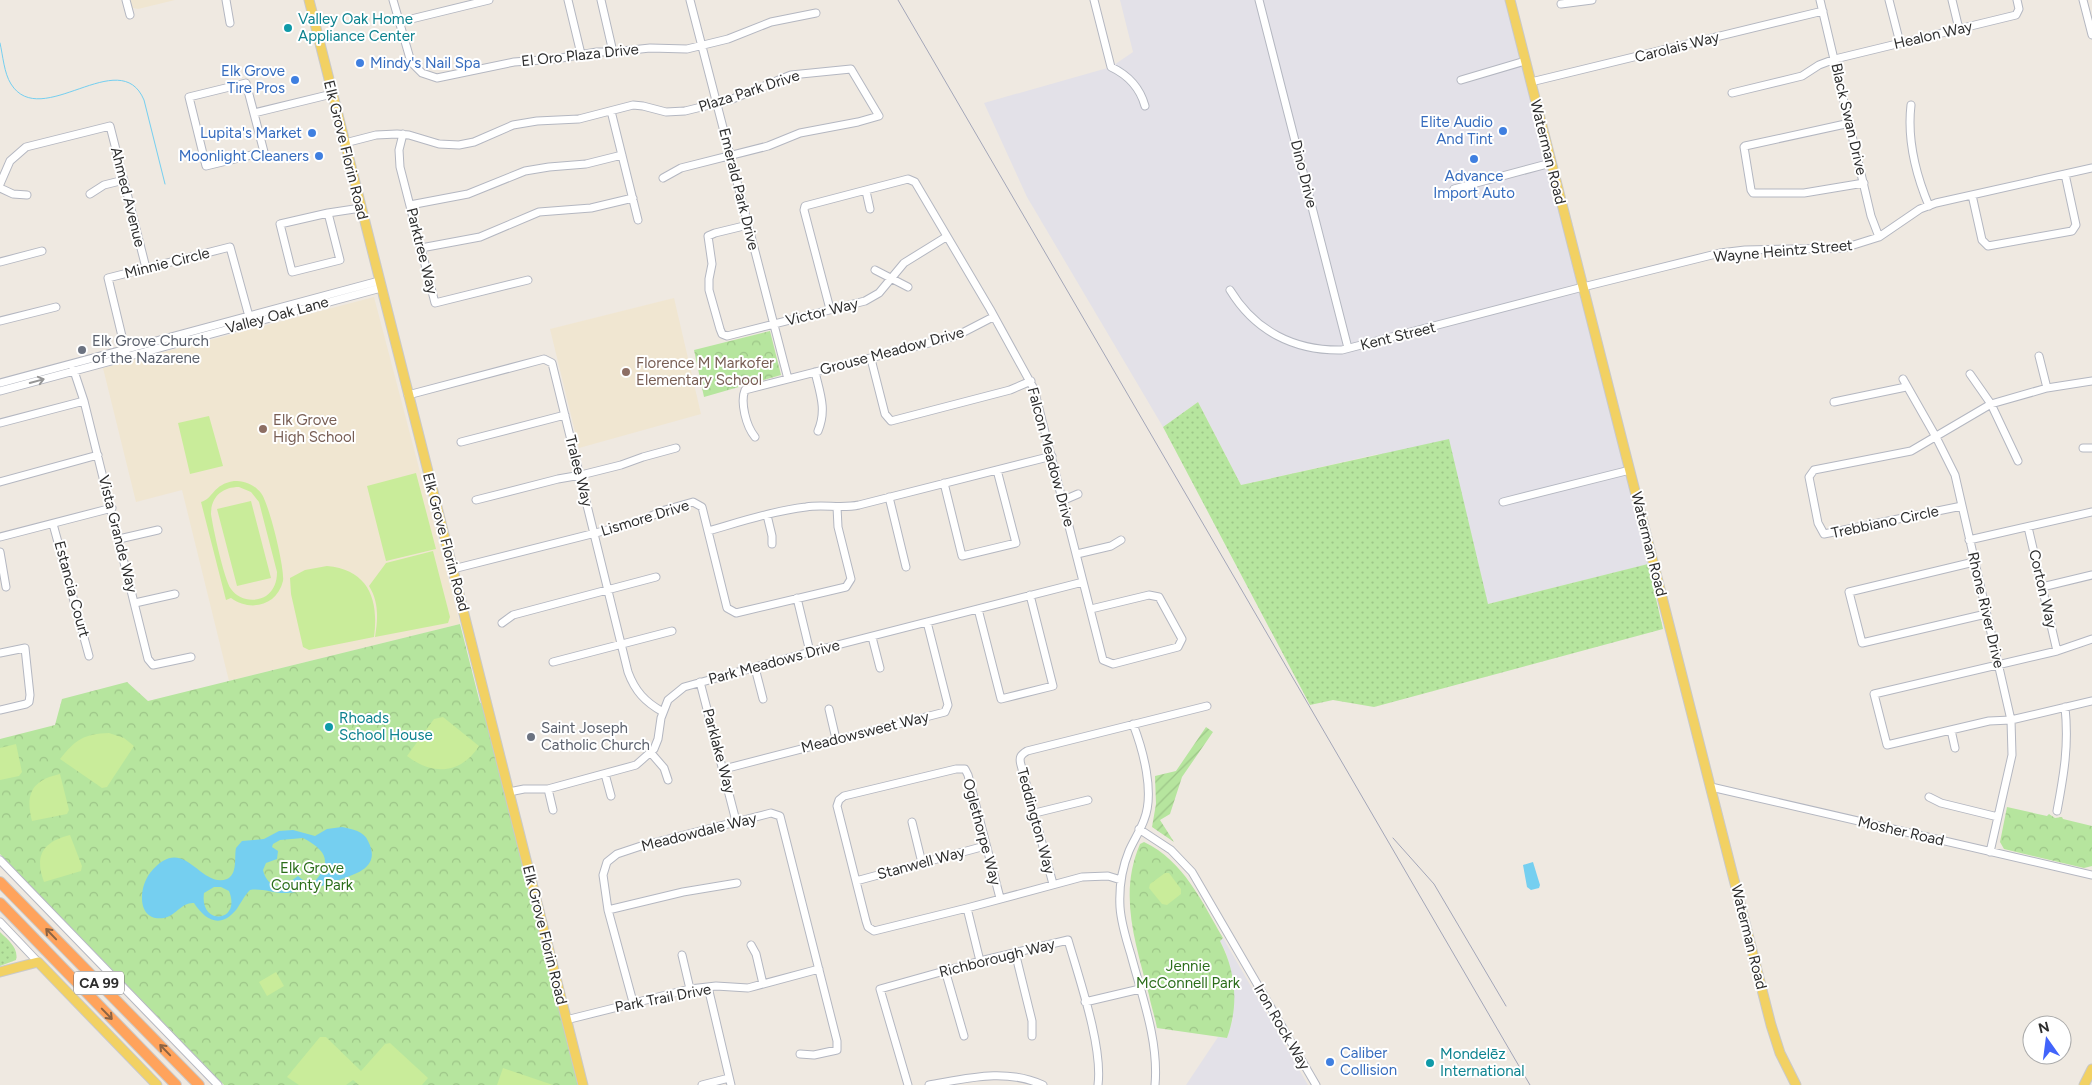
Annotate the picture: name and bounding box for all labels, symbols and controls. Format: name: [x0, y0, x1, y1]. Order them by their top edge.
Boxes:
place label: Valley Oak Home Appliance Center: [298, 10, 415, 45]
street label: Healon Way: [1892, 17, 1974, 53]
marker: Valley Oak Home Appliance Center: [282, 22, 294, 34]
street label: Carolais Way: [1633, 28, 1721, 66]
street label: El Oro Plaza Drive: [520, 40, 640, 70]
place label: Mindy's Nail Spa: [370, 54, 480, 72]
marker: Mindy's Nail Spa: [354, 57, 366, 69]
street label: Black Swan Drive: [1827, 61, 1871, 177]
place label: Elk Grove Tire Pros: [221, 62, 285, 97]
street label: Plaza Park Drive: [696, 66, 802, 116]
marker: Elk Grove Tire Pros: [289, 74, 301, 86]
street label: Elk Grove Florin Road: [320, 78, 372, 222]
street label: Waterman Road: [1526, 98, 1570, 206]
place label: Elite Audio And Tint: [1420, 113, 1493, 148]
place label: Lupita's Market: [200, 124, 302, 142]
marker: Elite Audio And Tint: [1497, 125, 1509, 137]
street label: Emerald Park Drive: [715, 126, 763, 252]
marker: Lupita's Market: [306, 127, 318, 139]
street label: Dino Drive: [1287, 138, 1321, 210]
street label: Ahmed Avenue: [107, 145, 149, 249]
place label: Moonlight Cleaners: [179, 147, 309, 165]
marker: Moonlight Cleaners: [313, 150, 325, 162]
marker: Advance Import Auto: [1468, 153, 1480, 165]
place label: Advance Import Auto: [1433, 167, 1515, 202]
street label: Parktree Way: [403, 206, 441, 296]
street label: Wayne Heintz Street: [1713, 236, 1854, 266]
street label: Minnie Circle: [122, 244, 212, 282]
street label: Valley Oak Lane: [224, 293, 330, 337]
street label: Victor Way: [784, 294, 860, 330]
street label: Kent Street: [1358, 318, 1438, 354]
street label: Grouse Meadow Drive: [818, 323, 966, 379]
place label: Elk Grove Church of the Nazarene: [92, 332, 209, 367]
marker: Elk Grove Church of the Nazarene: [76, 344, 88, 356]
place label: Florence M Markofer Elementary School: [636, 354, 774, 389]
marker: Florence M Markofer Elementary School: [620, 366, 632, 378]
one-way arrow: [29, 376, 45, 385]
street label: Falcon Meadow Drive: [1024, 385, 1078, 529]
place label: Elk Grove High School: [273, 411, 355, 446]
marker: Elk Grove High School: [257, 423, 269, 435]
street label: Tralee Way: [561, 433, 597, 509]
street label: Elk Grove Florin Road: [419, 471, 473, 613]
street label: Vista Grande Way: [95, 473, 141, 595]
street label: Waterman Road: [1627, 490, 1671, 598]
street label: Lismore Drive: [599, 496, 691, 540]
street label: Trebbiano Circle: [1830, 502, 1940, 542]
street label: Estancia Court: [50, 539, 94, 640]
street label: Corton Way: [2025, 548, 2061, 630]
street label: Rhone River Drive: [1964, 550, 2008, 670]
street label: Park Meadows Drive: [706, 636, 842, 688]
street label: Parklake Way: [699, 706, 739, 796]
street label: Meadowsweet Way: [799, 707, 931, 757]
place label: Rhoads School House: [339, 709, 433, 744]
place label: Saint Joseph Catholic Church: [541, 719, 650, 754]
marker: Rhoads School House: [323, 721, 335, 733]
marker: Saint Joseph Catholic Church: [525, 731, 537, 743]
street label: Teddington Way: [1013, 766, 1059, 876]
street label: Oglethorpe Way: [959, 777, 1005, 887]
street label: Meadowdale Way: [639, 809, 759, 855]
street label: Mosher Road: [1856, 812, 1946, 850]
street label: Stanwell Way: [875, 843, 967, 883]
park label: Elk Grove County Park: [271, 859, 354, 894]
street label: Elk Grove Florin Road: [519, 863, 571, 1007]
street label: Waterman Road: [1727, 883, 1771, 991]
one-way arrow: [45, 927, 57, 940]
street label: Richborough Way: [937, 935, 1057, 981]
park label: Jennie McConnell Park: [1136, 957, 1241, 992]
road number: CA 99: [74, 971, 124, 994]
street label: Park Trail Drive: [613, 980, 713, 1016]
street label: Iron Rock Way: [1250, 981, 1314, 1073]
one-way arrow: [100, 1008, 113, 1020]
north arrow: [2022, 1015, 2072, 1065]
text: N: [2037, 1018, 2051, 1037]
one-way arrow: [158, 1044, 171, 1056]
place label: Caliber Collision: [1340, 1044, 1397, 1079]
place label: Mondelēz International: [1440, 1045, 1525, 1080]
marker: Caliber Collision: [1324, 1056, 1336, 1068]
marker: Mondelēz International: [1424, 1057, 1436, 1069]

